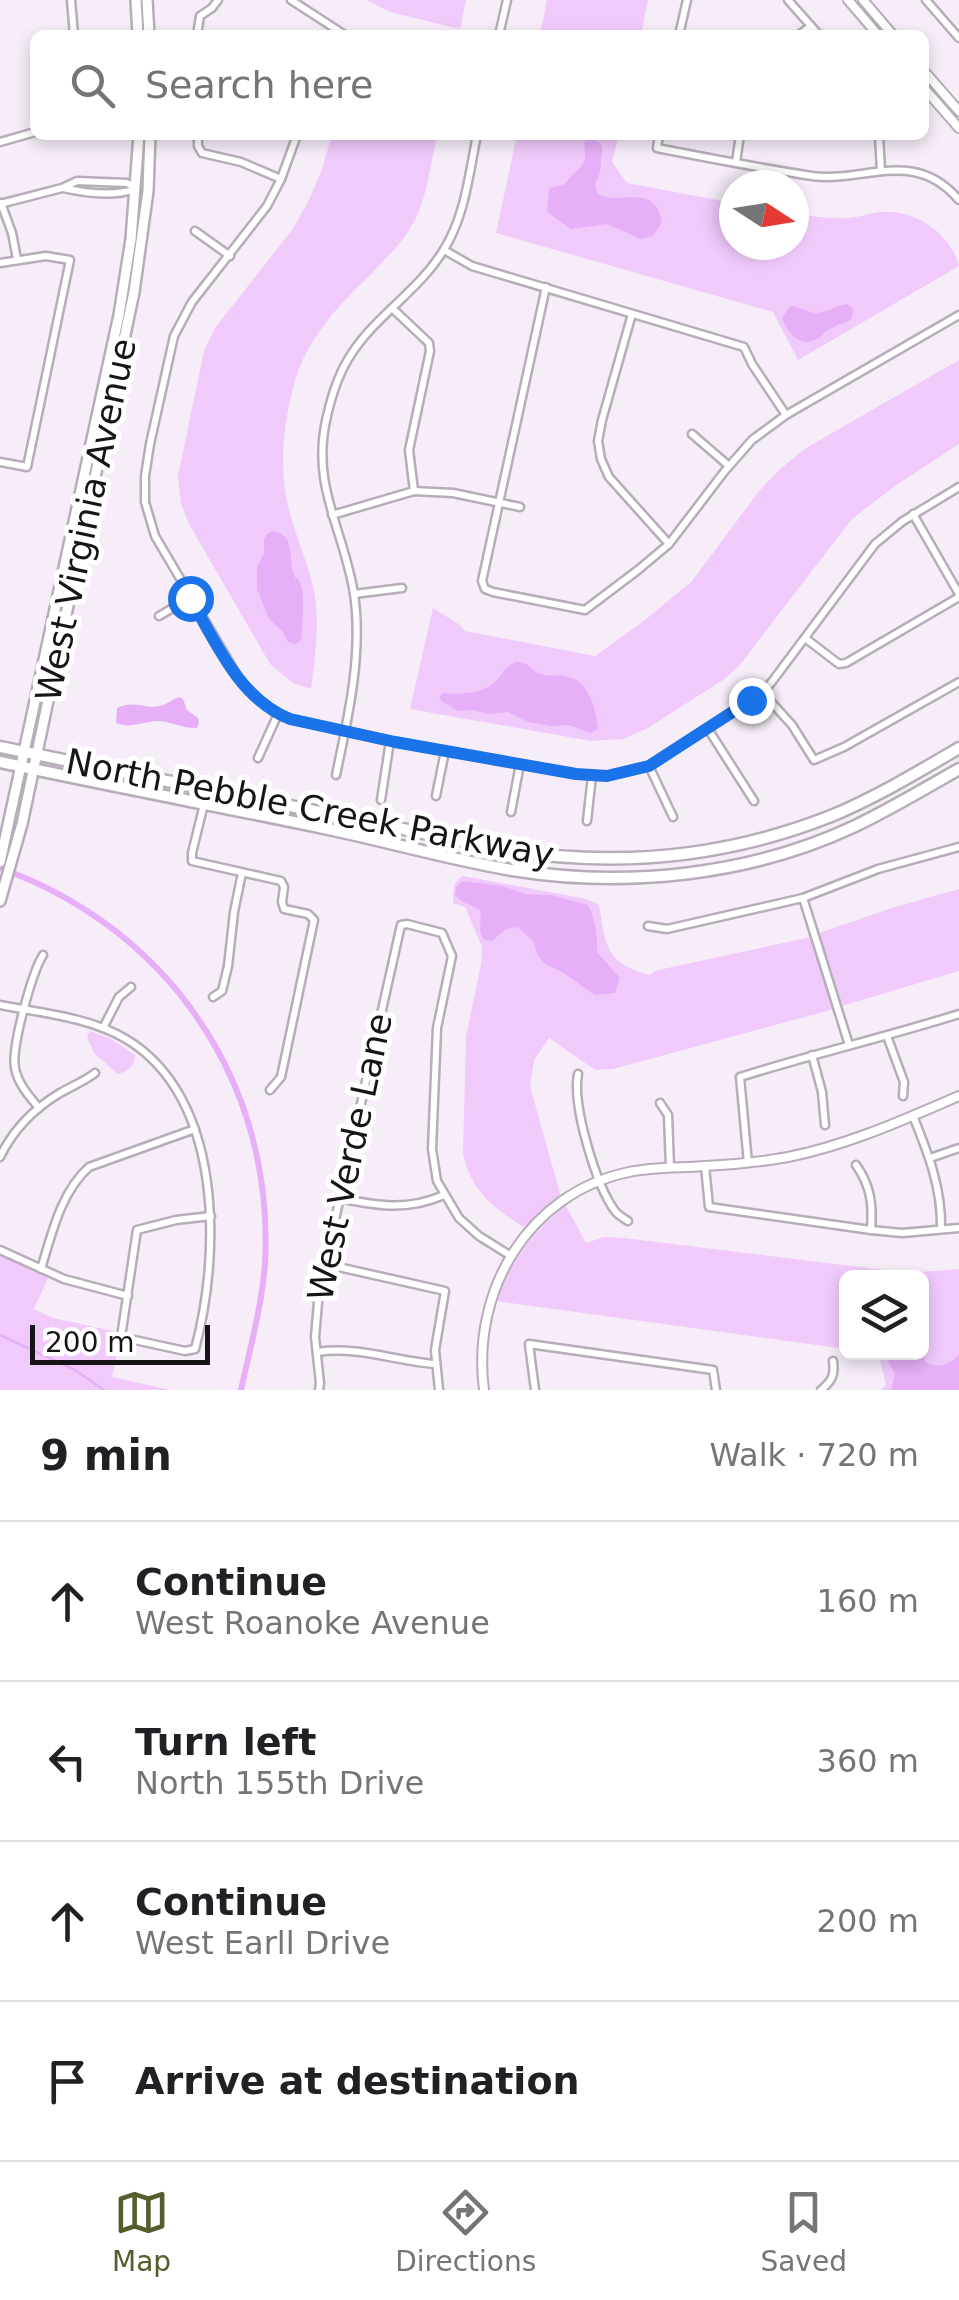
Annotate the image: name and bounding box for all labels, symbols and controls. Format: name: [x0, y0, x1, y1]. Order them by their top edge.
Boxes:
search box: [30, 30, 929, 140]
icon: search: [65, 58, 120, 113]
text: Search here: [145, 63, 373, 107]
north arrow: [719, 170, 809, 260]
street label: West Virginia Avenue: [28, 335, 144, 705]
route start: [168, 576, 214, 622]
route end: [729, 678, 775, 724]
street label: North Pebble Creek Parkway: [63, 741, 557, 875]
street label: West Verde Lane: [300, 1009, 400, 1305]
map controls: [839, 1270, 929, 1360]
button: layers: [839, 1270, 929, 1360]
scale bar: [30, 1320, 210, 1364]
text: 200 m: [45, 1326, 135, 1359]
text: 9 min: [40, 1431, 172, 1480]
text: Walk · 720 m: [709, 1436, 919, 1474]
text: Continue: [135, 1560, 327, 1604]
icon: ahead: [40, 1574, 95, 1629]
text: 160 m: [817, 1582, 919, 1620]
text: West Roanoke Avenue: [135, 1604, 490, 1642]
text: Turn left: [135, 1720, 316, 1764]
icon: left: [40, 1734, 95, 1789]
text: 360 m: [817, 1742, 919, 1780]
text: North 155th Drive: [135, 1764, 424, 1802]
text: Continue: [135, 1880, 327, 1924]
icon: ahead: [40, 1894, 95, 1949]
text: 200 m: [817, 1902, 919, 1940]
text: West Earll Drive: [135, 1924, 390, 1962]
icon: arrive: [40, 2054, 95, 2109]
text: Arrive at destination: [135, 2059, 580, 2103]
tab: Map: [112, 2185, 171, 2278]
tab: Directions: [395, 2185, 536, 2278]
tab: Saved: [760, 2185, 847, 2278]

